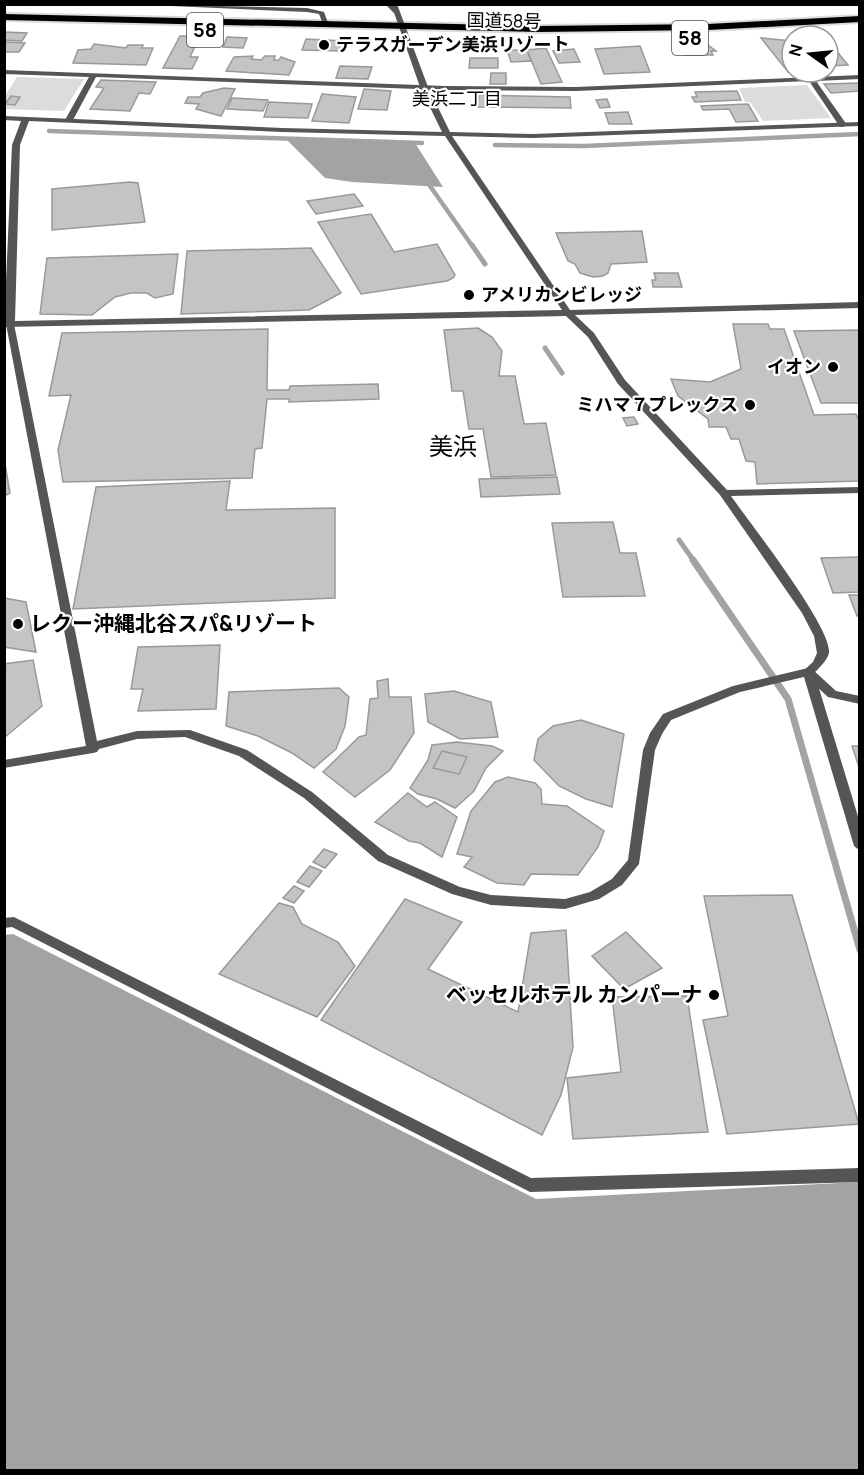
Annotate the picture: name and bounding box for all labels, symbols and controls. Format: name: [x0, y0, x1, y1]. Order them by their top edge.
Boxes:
street label: 国道58号: [466, 7, 542, 33]
road number: 58: [187, 13, 223, 47]
road number: 58: [672, 21, 708, 55]
north arrow: [780, 24, 840, 84]
place label: テラスガーデン美浜リゾート: [336, 32, 570, 56]
marker: テラスガーデン美浜リゾート: [317, 38, 331, 52]
text: N: [783, 42, 808, 59]
district label: 美浜二丁目: [412, 86, 502, 110]
place label: アメリカンビレッジ: [481, 282, 642, 306]
marker: アメリカンビレッジ: [462, 288, 476, 302]
place label: イオン: [767, 354, 821, 378]
marker: イオン: [826, 360, 840, 374]
place label: ミハマ７プレックス: [577, 392, 738, 416]
marker: ミハマ７プレックス: [743, 398, 757, 412]
district label: 美浜: [429, 429, 477, 462]
place label: レクー沖縄北谷スパ&リゾート: [30, 609, 317, 637]
marker: レクー沖縄北谷スパ&リゾート: [11, 617, 25, 631]
place label: ベッセルホテル カンパーナ: [446, 980, 702, 1008]
marker: ベッセルホテル カンパーナ: [707, 988, 721, 1002]

